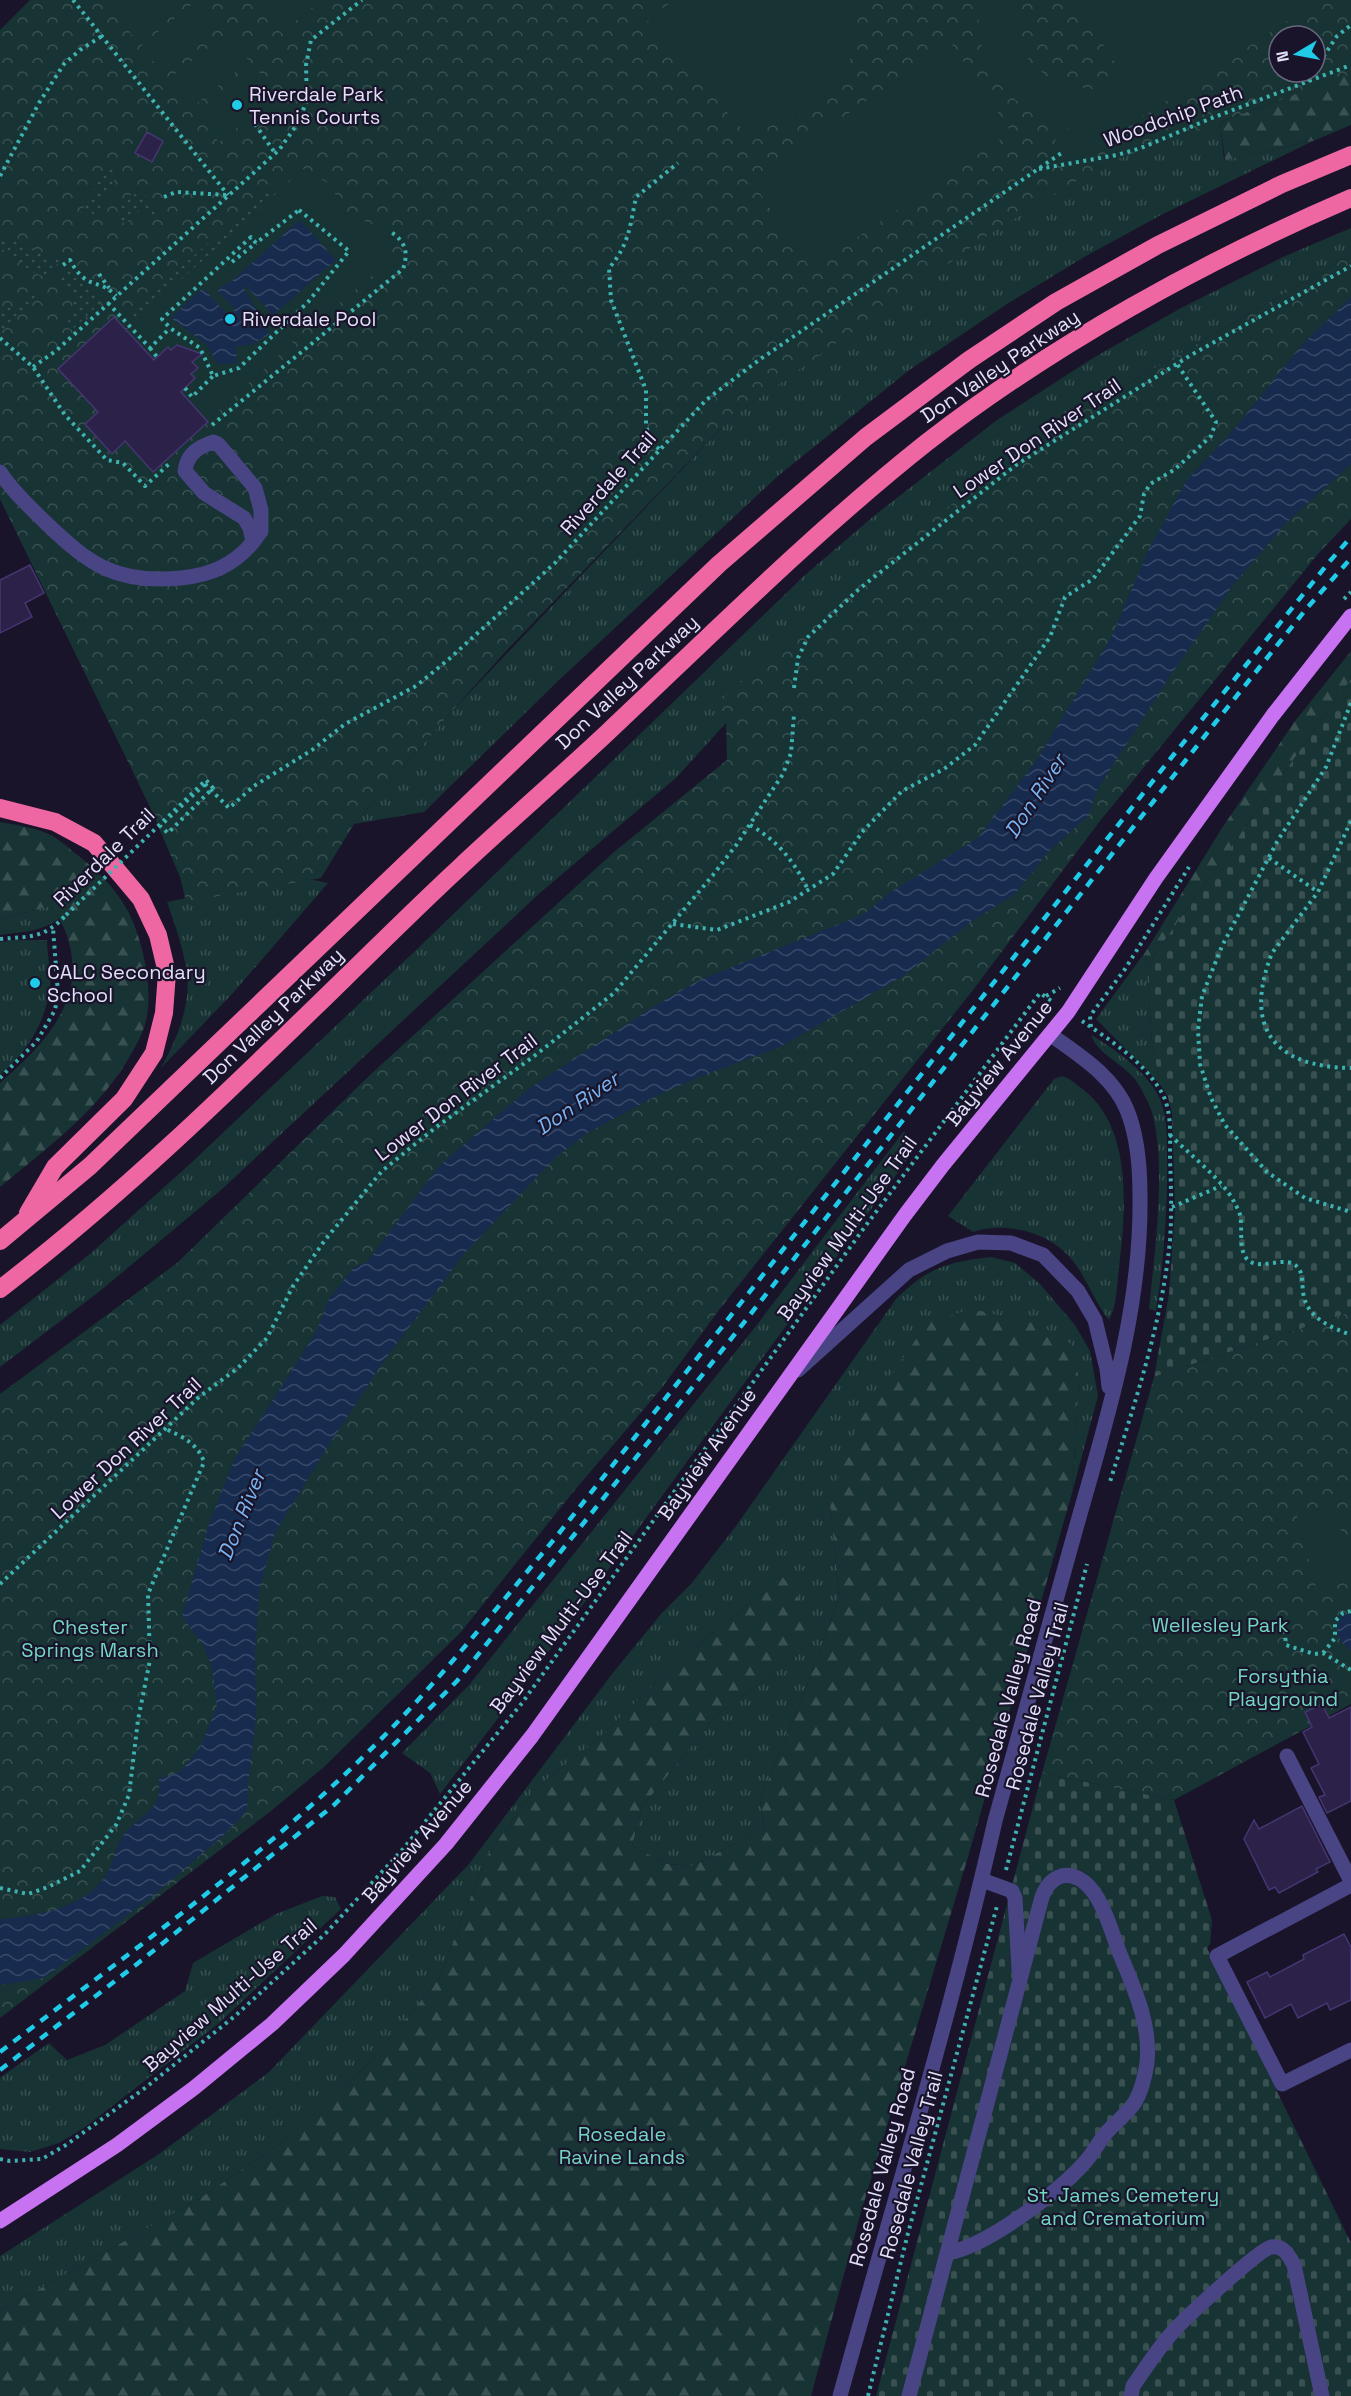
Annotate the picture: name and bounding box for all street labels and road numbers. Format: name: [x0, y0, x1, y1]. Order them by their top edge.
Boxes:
street label: Woodchip Path: [1100, 79, 1246, 153]
street label: Don Valley Parkway: [916, 303, 1084, 429]
street label: Lower Don River Trail: [948, 372, 1126, 504]
street label: Riverdale Trail: [554, 425, 662, 541]
street label: Don Valley Parkway: [550, 609, 704, 755]
street label: Riverdale Trail: [48, 802, 160, 912]
street label: Don Valley Parkway: [197, 942, 349, 1090]
street label: Bayview Avenue: [940, 994, 1058, 1132]
street label: Lower Don River Trail: [369, 1027, 543, 1167]
street label: Bayview Multi-Use Trail: [771, 1131, 923, 1325]
street label: Lower Don River Trail: [45, 1371, 207, 1525]
street label: Bayview Avenue: [652, 1383, 762, 1525]
street label: Bayview Multi-Use Trail: [484, 1526, 638, 1718]
street label: Rosedale Valley Road: [969, 1596, 1047, 1800]
street label: Rosedale Valley Trail: [999, 1599, 1075, 1793]
street label: Bayview Avenue: [356, 1774, 478, 1908]
street label: Bayview Multi-Use Trail: [138, 1912, 322, 2078]
street label: Rosedale Valley Road: [843, 2065, 921, 2269]
street label: Rosedale Valley Trail: [873, 2068, 949, 2262]

